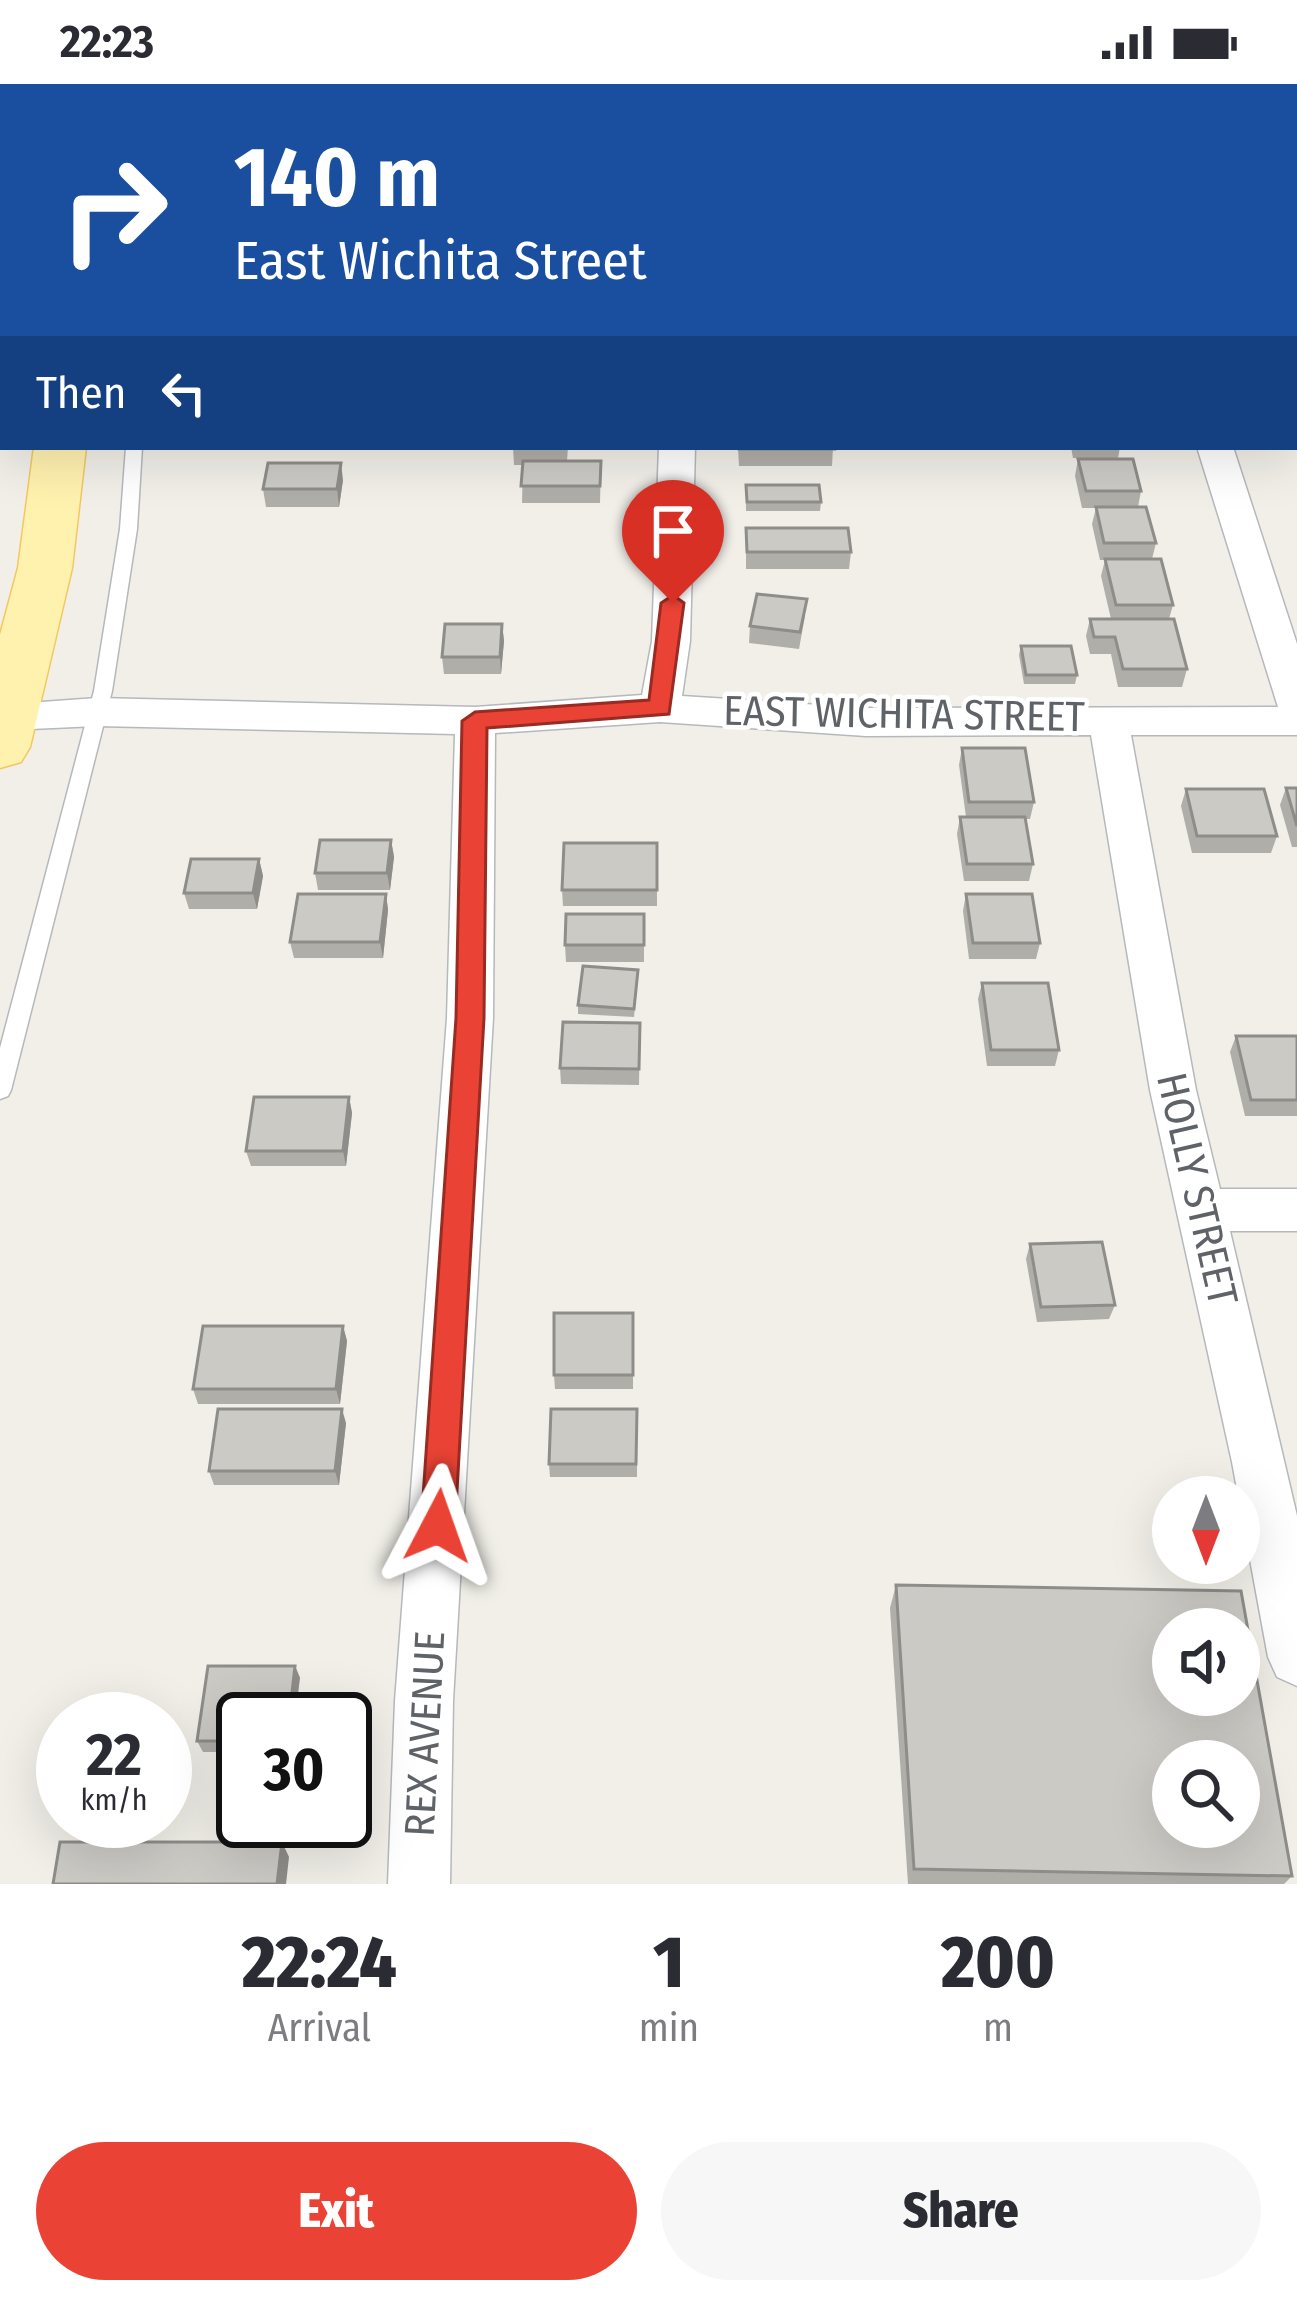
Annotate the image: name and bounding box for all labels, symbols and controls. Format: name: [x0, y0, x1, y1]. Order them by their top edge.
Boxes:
text: 22:23: [60, 15, 154, 69]
text: 140 m: [234, 127, 440, 228]
icon: right: [36, 132, 192, 288]
text: East Wichita Street: [234, 229, 647, 293]
icon: left: [151, 360, 217, 426]
text: Then: [36, 366, 127, 420]
pin: [622, 480, 724, 603]
icon: arrive: [640, 498, 706, 564]
street label: EAST WICHITA STREET: [723, 686, 1086, 742]
street label: HOLLY STREET: [1146, 1068, 1248, 1311]
position arrow: [375, 1463, 501, 1589]
north arrow: [1152, 1476, 1260, 1584]
map controls: [1152, 1476, 1260, 1848]
button: sound: [1152, 1608, 1260, 1716]
street label: REX AVENUE: [395, 1630, 455, 1838]
speed limit sign: 30: [216, 1692, 372, 1848]
text: 22: [86, 1719, 142, 1791]
button: search: [1152, 1740, 1260, 1848]
text: km/h: [81, 1782, 147, 1818]
text: 22:24: [242, 1920, 397, 2006]
text: 1: [653, 1920, 685, 2006]
text: 200: [941, 1920, 1055, 2006]
text: Arrival: [268, 2005, 371, 2051]
text: min: [639, 2005, 699, 2051]
text: m: [983, 2005, 1013, 2051]
button: Exit: [36, 2142, 637, 2280]
button: Share: [661, 2142, 1261, 2280]

